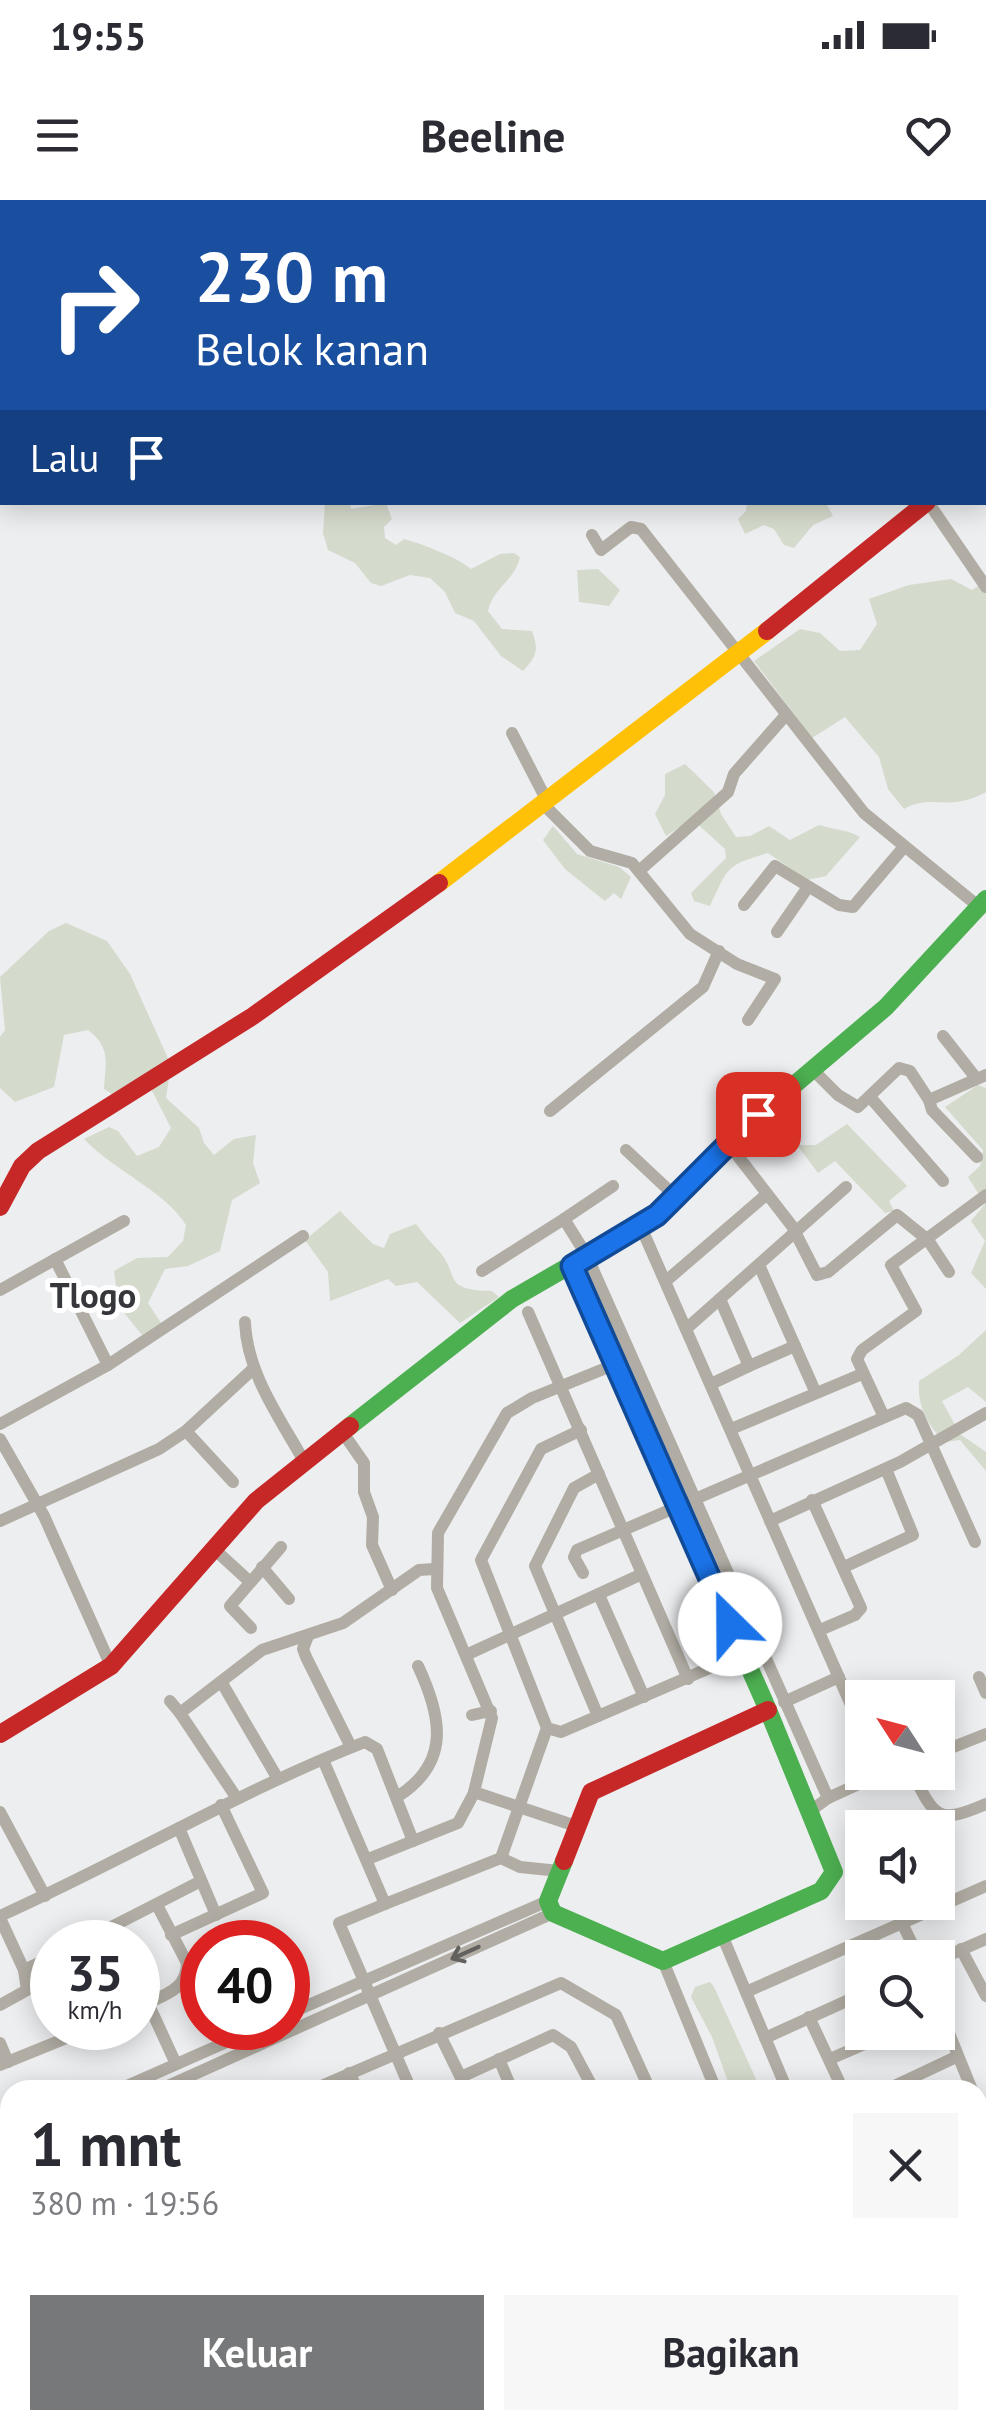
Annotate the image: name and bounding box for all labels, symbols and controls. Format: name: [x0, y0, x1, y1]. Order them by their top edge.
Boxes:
text: 19:55: [50, 11, 146, 60]
text: Beeline: [421, 106, 565, 164]
icon: menu: [30, 108, 85, 163]
icon: heart: [901, 108, 956, 163]
text: 230 m: [195, 231, 388, 321]
icon: right: [30, 240, 160, 370]
text: Belok kanan: [195, 319, 429, 377]
icon: arrive: [119, 430, 174, 485]
text: Lalu: [30, 433, 99, 482]
pin: [716, 1072, 801, 1157]
icon: arrive: [731, 1087, 786, 1142]
district label: Tlogo: [50, 1272, 136, 1318]
position arrow: [678, 1572, 782, 1676]
north arrow: [845, 1680, 955, 1790]
map controls: [845, 1680, 955, 2050]
button: sound: [845, 1810, 955, 1920]
speed limit sign: 40: [180, 1920, 310, 2050]
text: 35: [67, 1940, 123, 2005]
button: search: [845, 1940, 955, 2050]
one-way arrow: [451, 1945, 481, 1964]
text: km/h: [68, 1994, 122, 2026]
text: 1 mnt: [30, 2105, 181, 2183]
button: close: [853, 2113, 958, 2218]
text: 380 m · 19:56: [30, 2182, 219, 2224]
button: Keluar: [30, 2295, 484, 2410]
button: Bagikan: [504, 2295, 958, 2410]

